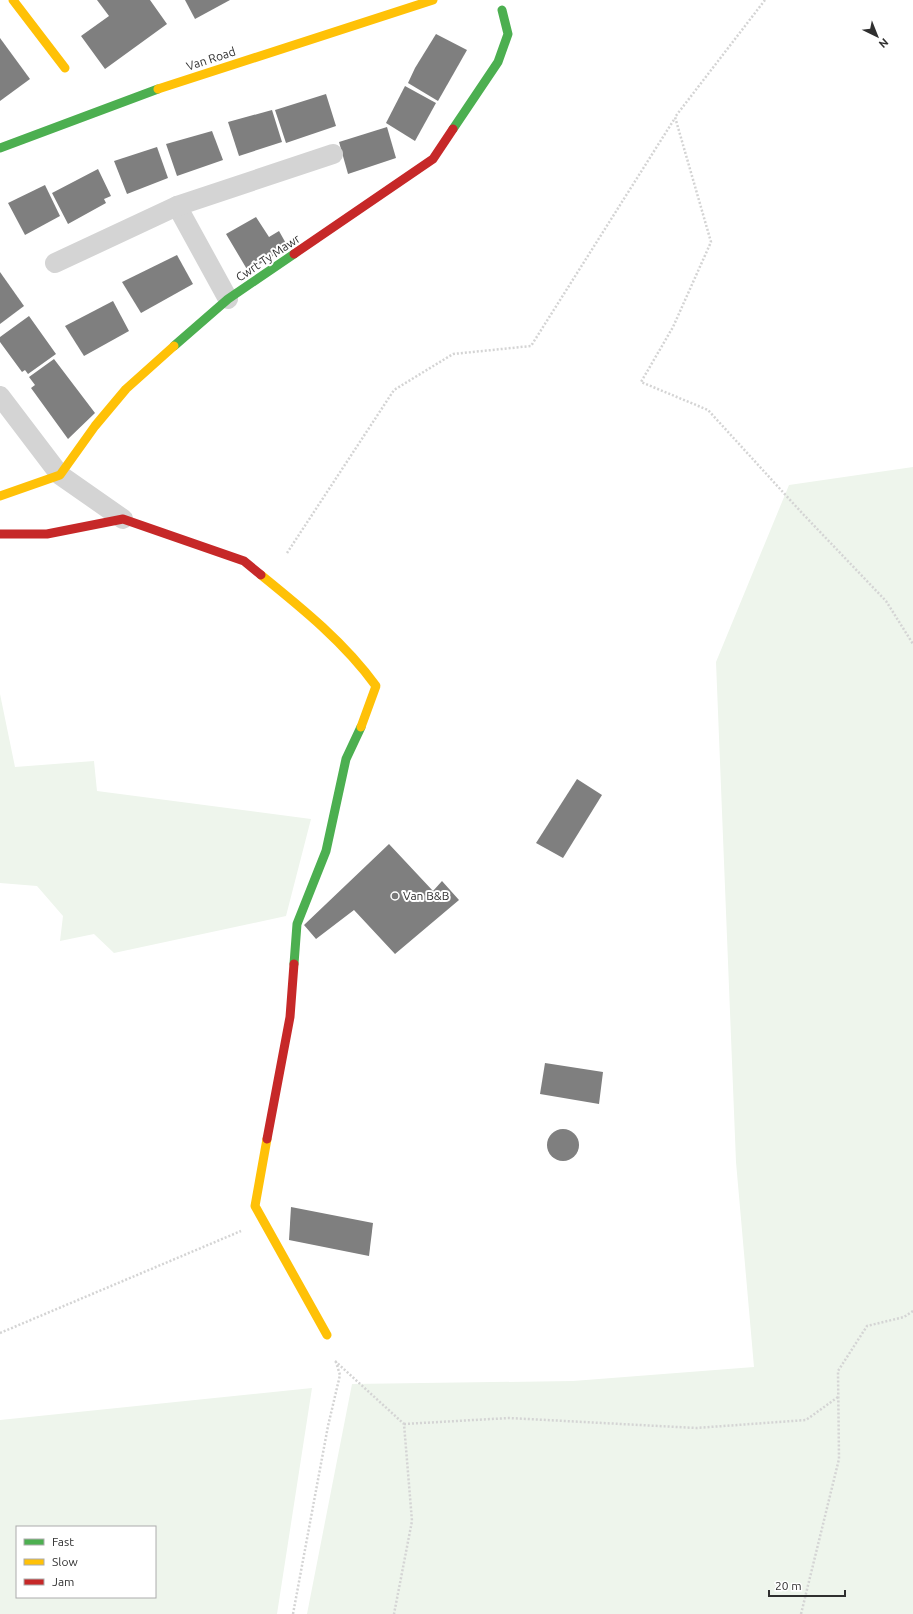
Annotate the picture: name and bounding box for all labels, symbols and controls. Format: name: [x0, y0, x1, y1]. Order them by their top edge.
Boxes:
north arrow: [857, 16, 897, 56]
text: N: [877, 36, 891, 51]
street label: Van Road: [185, 44, 237, 73]
street label: Cwrt Ty Mawr: [233, 231, 302, 284]
place label: Van B&B: [403, 889, 449, 902]
marker: Van B&B: [390, 891, 400, 901]
legend: [16, 1526, 156, 1598]
text: Fast: [52, 1535, 74, 1548]
text: Slow: [52, 1555, 78, 1568]
scale bar: [769, 1572, 845, 1598]
text: Jam: [52, 1575, 74, 1588]
text: 20 m: [775, 1579, 802, 1592]

